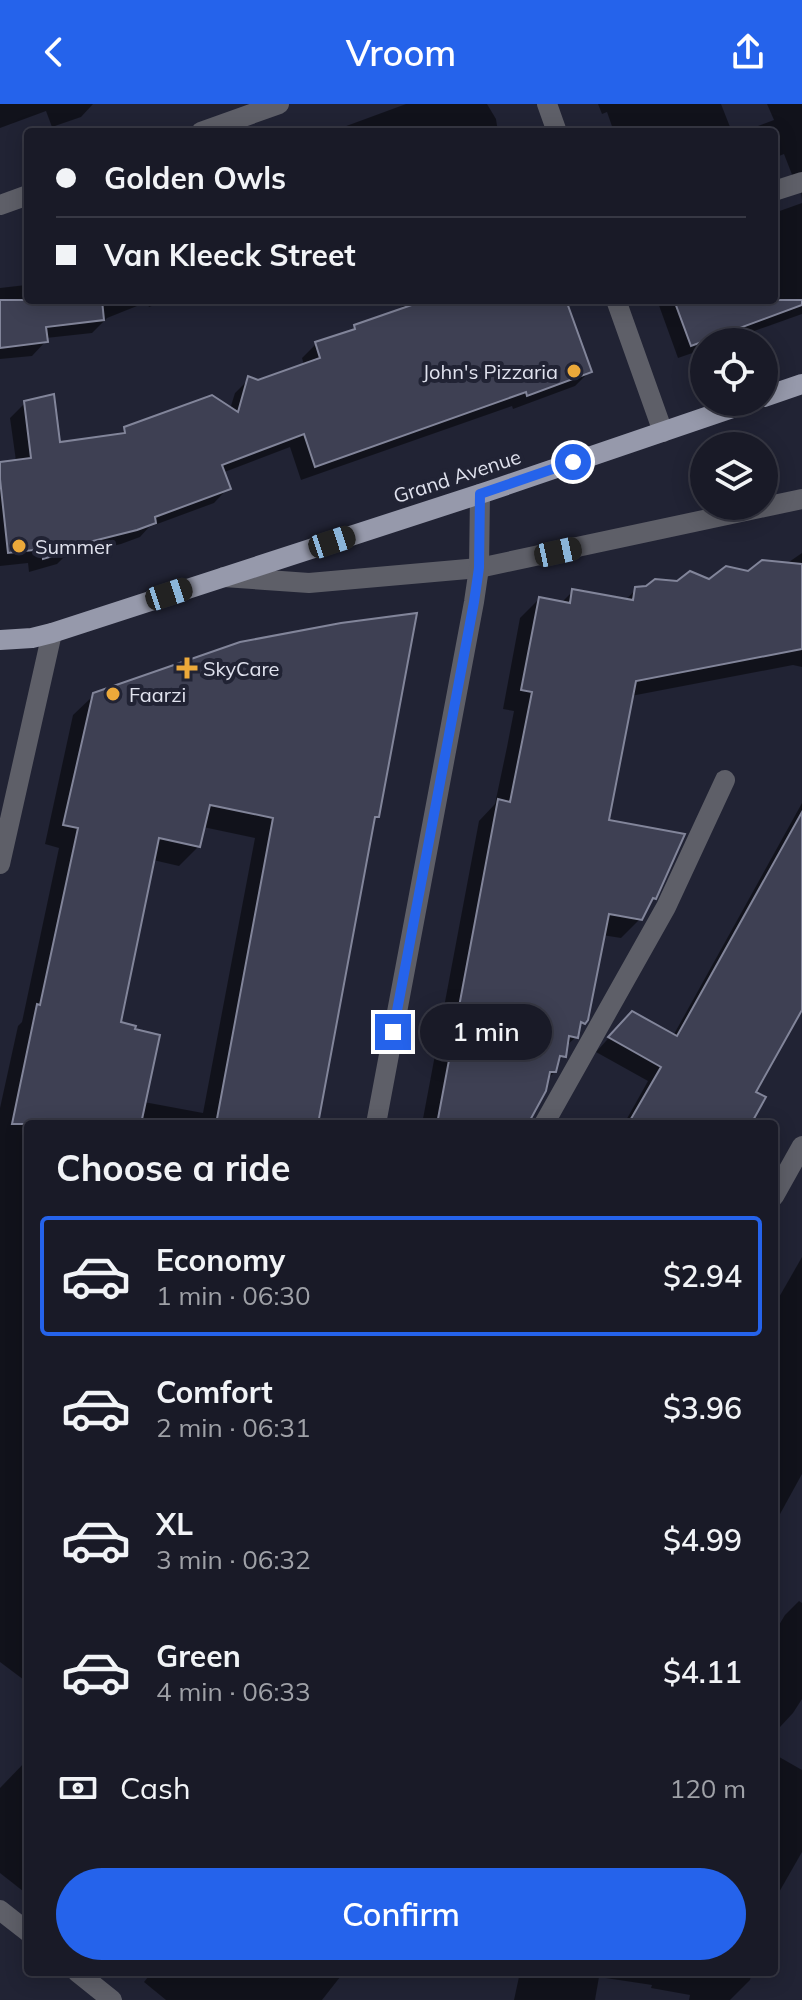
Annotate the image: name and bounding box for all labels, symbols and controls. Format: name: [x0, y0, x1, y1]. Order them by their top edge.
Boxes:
icon: back: [32, 30, 76, 74]
text: Vroom: [346, 30, 456, 75]
icon: share: [726, 30, 770, 74]
text: Golden Owls: [104, 159, 286, 197]
text: Van Kleeck Street: [104, 236, 356, 274]
map controls: [690, 328, 778, 520]
button: locate: [690, 328, 778, 416]
place label: John's Pizzaria: [423, 359, 558, 384]
marker: John's Pizzaria: [565, 362, 583, 380]
button: layers: [690, 432, 778, 520]
street label: Grand Avenue: [390, 444, 524, 508]
route start: [555, 444, 591, 480]
car: [305, 523, 359, 561]
place label: Summer: [35, 534, 113, 559]
car: [532, 535, 584, 569]
marker: Summer: [10, 537, 28, 555]
car: [142, 575, 196, 613]
place label: SkyCare: [203, 656, 279, 681]
marker: SkyCare: [178, 659, 196, 677]
place label: Faarzi: [129, 682, 186, 707]
marker: Faarzi: [104, 685, 122, 703]
callout: 1 min: [421, 1004, 553, 1060]
route end: [375, 1014, 411, 1050]
text: 1 min: [452, 1015, 520, 1048]
text: Choose a ride: [56, 1145, 290, 1190]
icon: car: [60, 1240, 132, 1312]
text: Economy: [156, 1241, 285, 1279]
text: $2.94: [663, 1257, 742, 1295]
text: 1 min · 06:30: [156, 1279, 311, 1312]
icon: car: [60, 1372, 132, 1444]
text: Comfort: [156, 1373, 273, 1411]
text: $3.96: [663, 1389, 742, 1427]
text: 2 min · 06:31: [156, 1411, 311, 1444]
icon: car: [60, 1504, 132, 1576]
text: XL: [156, 1505, 193, 1543]
text: $4.99: [663, 1521, 742, 1559]
text: 3 min · 06:32: [156, 1543, 311, 1576]
icon: car: [60, 1636, 132, 1708]
text: Green: [156, 1637, 241, 1675]
text: $4.11: [663, 1653, 742, 1691]
text: 4 min · 06:33: [156, 1675, 311, 1708]
icon: cash: [56, 1766, 100, 1810]
text: Cash: [120, 1769, 191, 1807]
text: 120 m: [670, 1772, 746, 1805]
button: Confirm: [56, 1868, 746, 1960]

